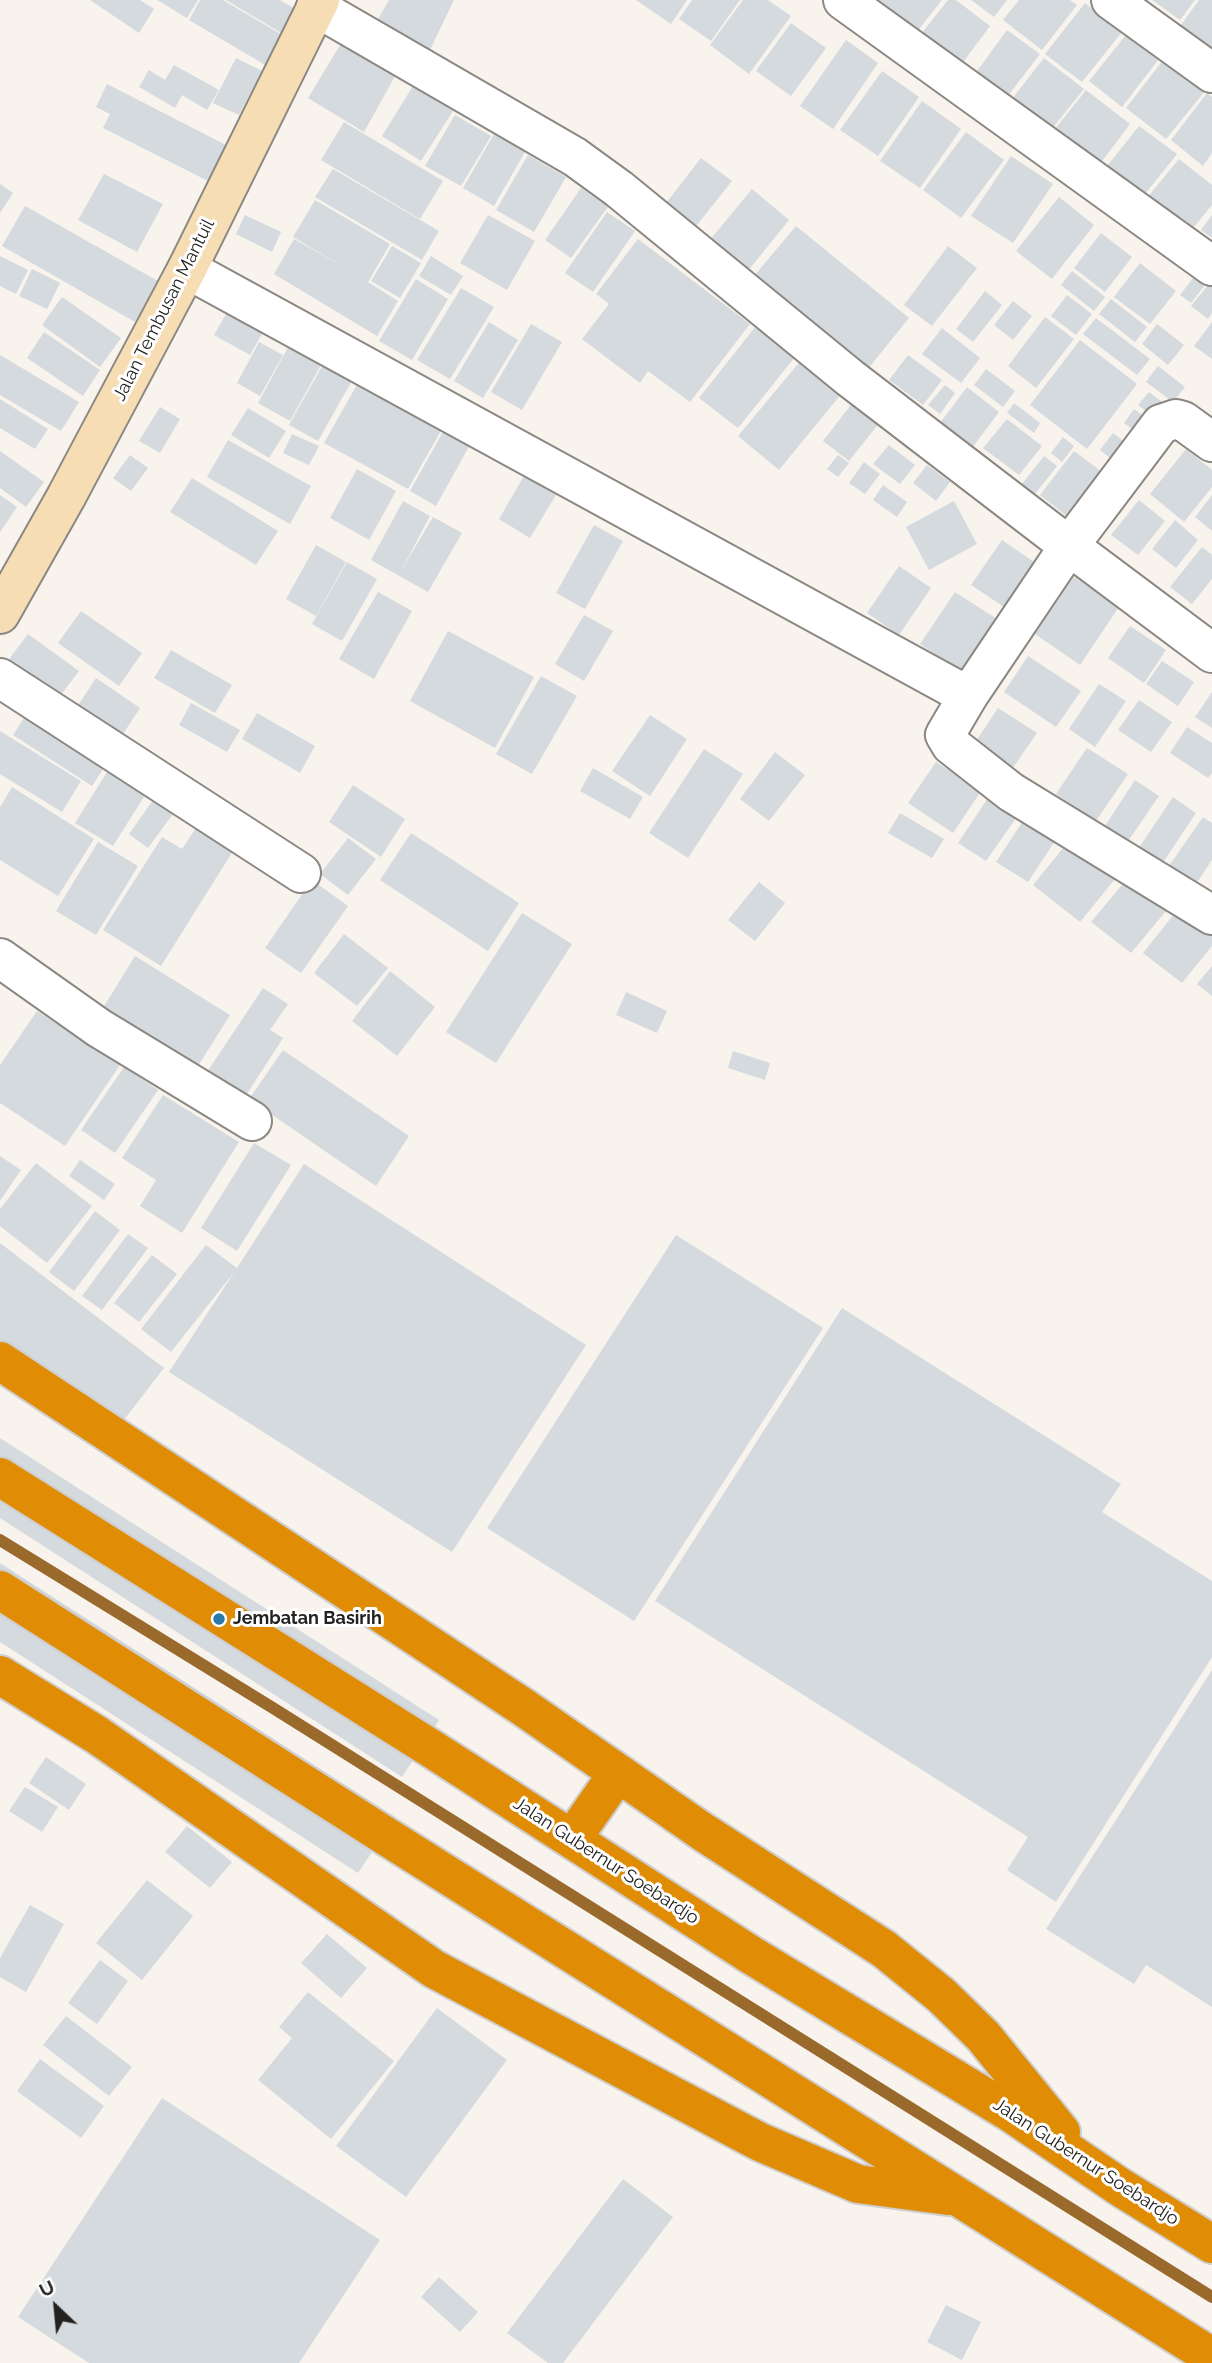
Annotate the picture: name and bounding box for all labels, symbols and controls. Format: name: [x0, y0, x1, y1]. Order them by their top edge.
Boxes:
street label: Jalan Tembusan Mantuil: [109, 216, 219, 404]
place label: Jembatan Basirih: [233, 1608, 382, 1630]
marker: Jembatan Basirih: [211, 1611, 227, 1627]
street label: Jalan Gubernur Soebardjo: [509, 1793, 703, 1929]
street label: Jalan Gubernur Soebardjo: [989, 2094, 1183, 2230]
north arrow: [21, 2272, 91, 2342]
text: U: [36, 2275, 58, 2301]

